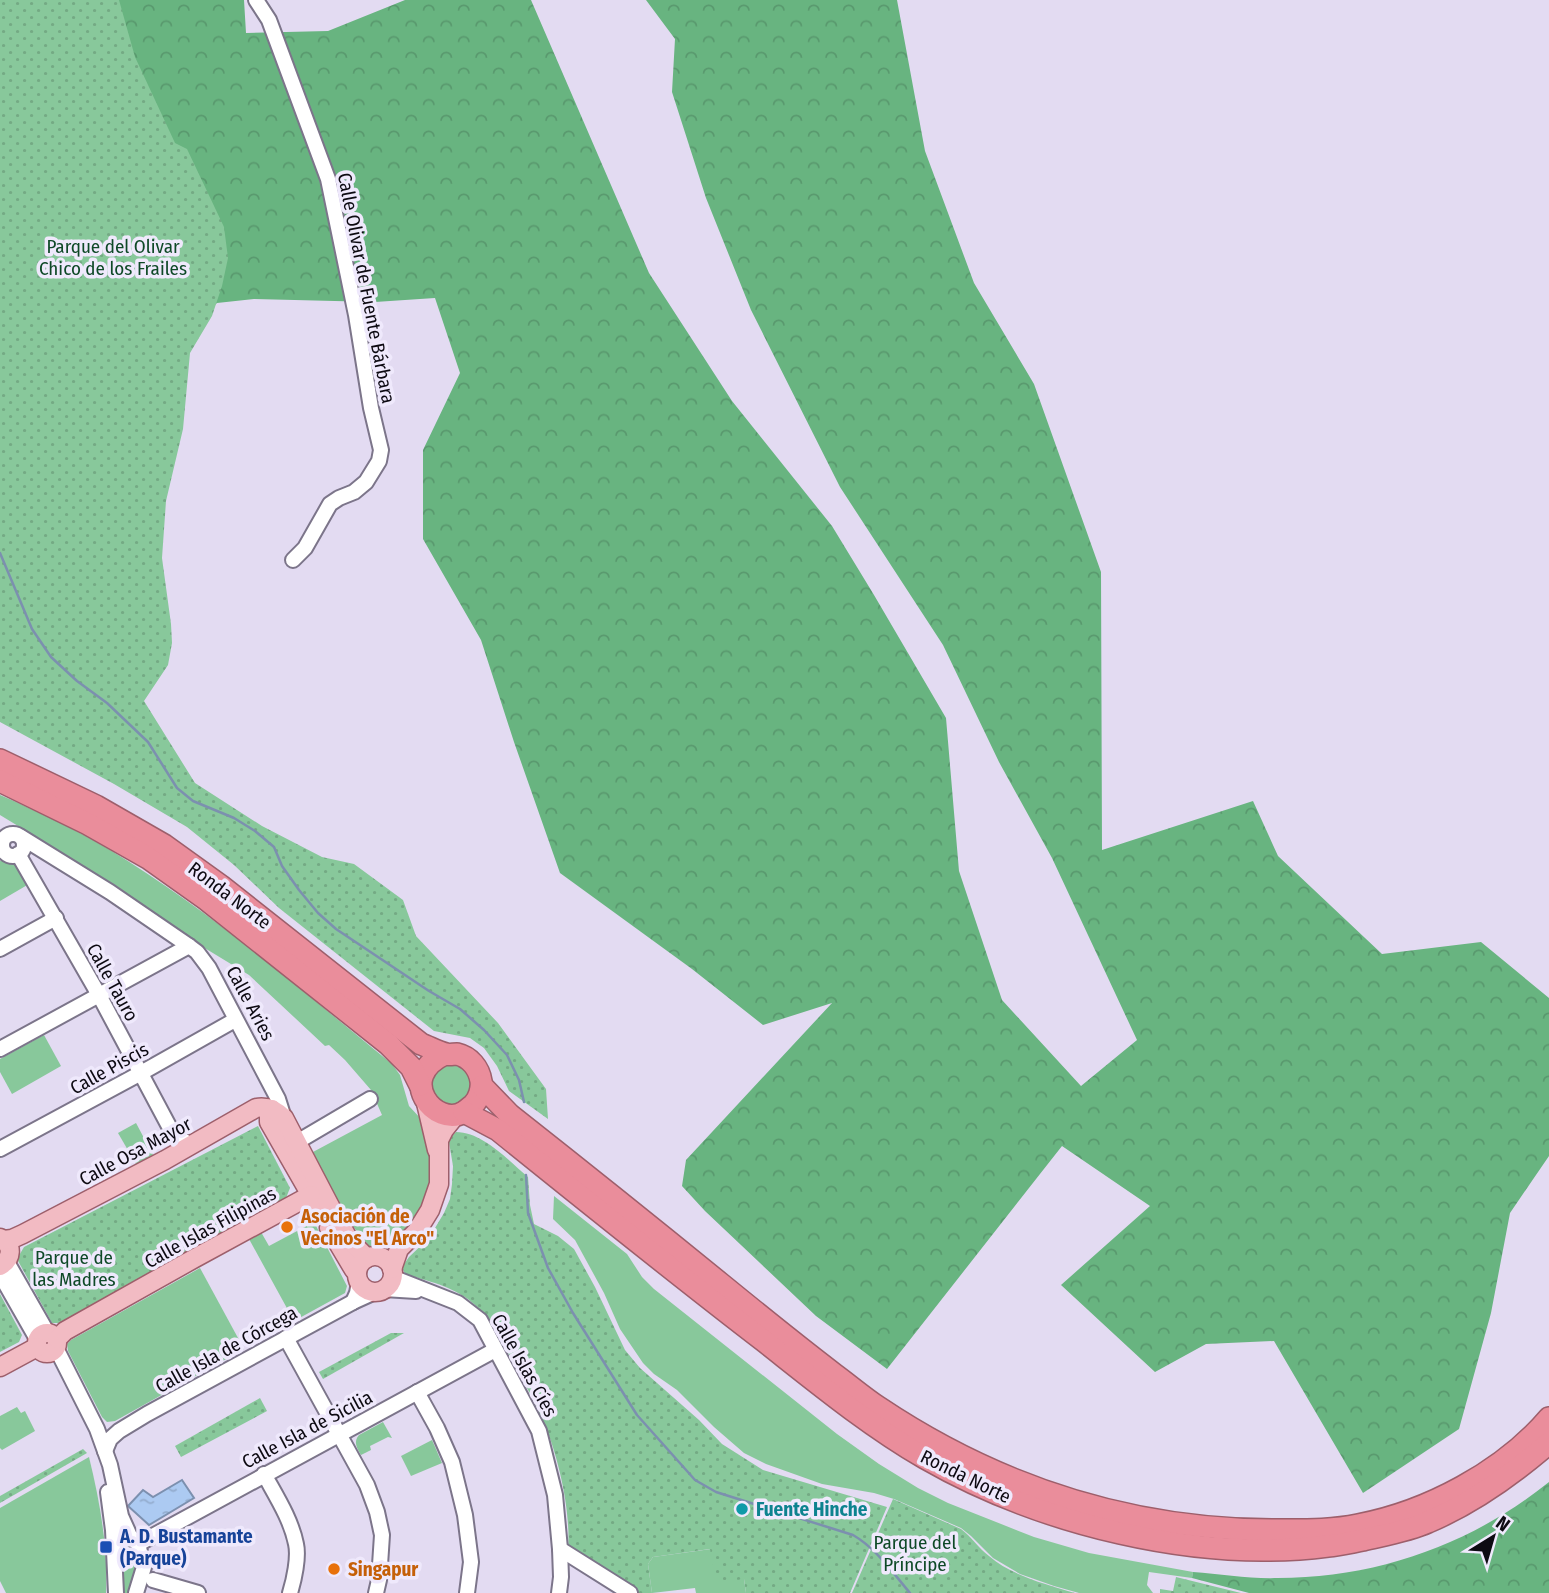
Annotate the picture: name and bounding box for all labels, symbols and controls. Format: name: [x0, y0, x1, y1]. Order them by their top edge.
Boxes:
street label: Calle Olivar de Fuente Bárbara: [333, 171, 400, 405]
park label: Parque del Olivar Chico de los Frailes: [39, 235, 187, 280]
street label: Ronda Norte: [184, 857, 276, 934]
street label: Calle Tauro: [82, 939, 143, 1025]
street label: Calle Aries: [221, 962, 280, 1045]
street label: Calle Piscis: [66, 1037, 153, 1099]
street label: Calle Osa Mayor: [75, 1112, 196, 1191]
street label: Calle Islas Filipinas: [141, 1182, 280, 1273]
place label: Asociación de Vecinos "El Arco": [300, 1205, 434, 1250]
marker: Asociación de Vecinos "El Arco": [279, 1219, 295, 1235]
park label: Parque de las Madres: [32, 1246, 116, 1291]
street label: Calle Isla de Córcega: [151, 1301, 301, 1398]
street label: Calle Islas Cíes: [487, 1310, 562, 1421]
street label: Calle Isla de Sicilia: [238, 1385, 376, 1474]
street label: Ronda Norte: [917, 1445, 1015, 1508]
place label: Fuente Hinche: [756, 1498, 868, 1521]
marker: Fuente Hinche: [734, 1501, 750, 1517]
north arrow: [1458, 1502, 1528, 1572]
text: N: [1491, 1511, 1514, 1536]
place label: A. D. Bustamante (Parque): [119, 1525, 253, 1570]
park label: Parque del Príncipe: [874, 1531, 956, 1576]
marker: A. D. Bustamante (Parque): [98, 1539, 114, 1555]
place label: Singapur: [348, 1558, 419, 1581]
marker: Singapur: [326, 1561, 342, 1577]

